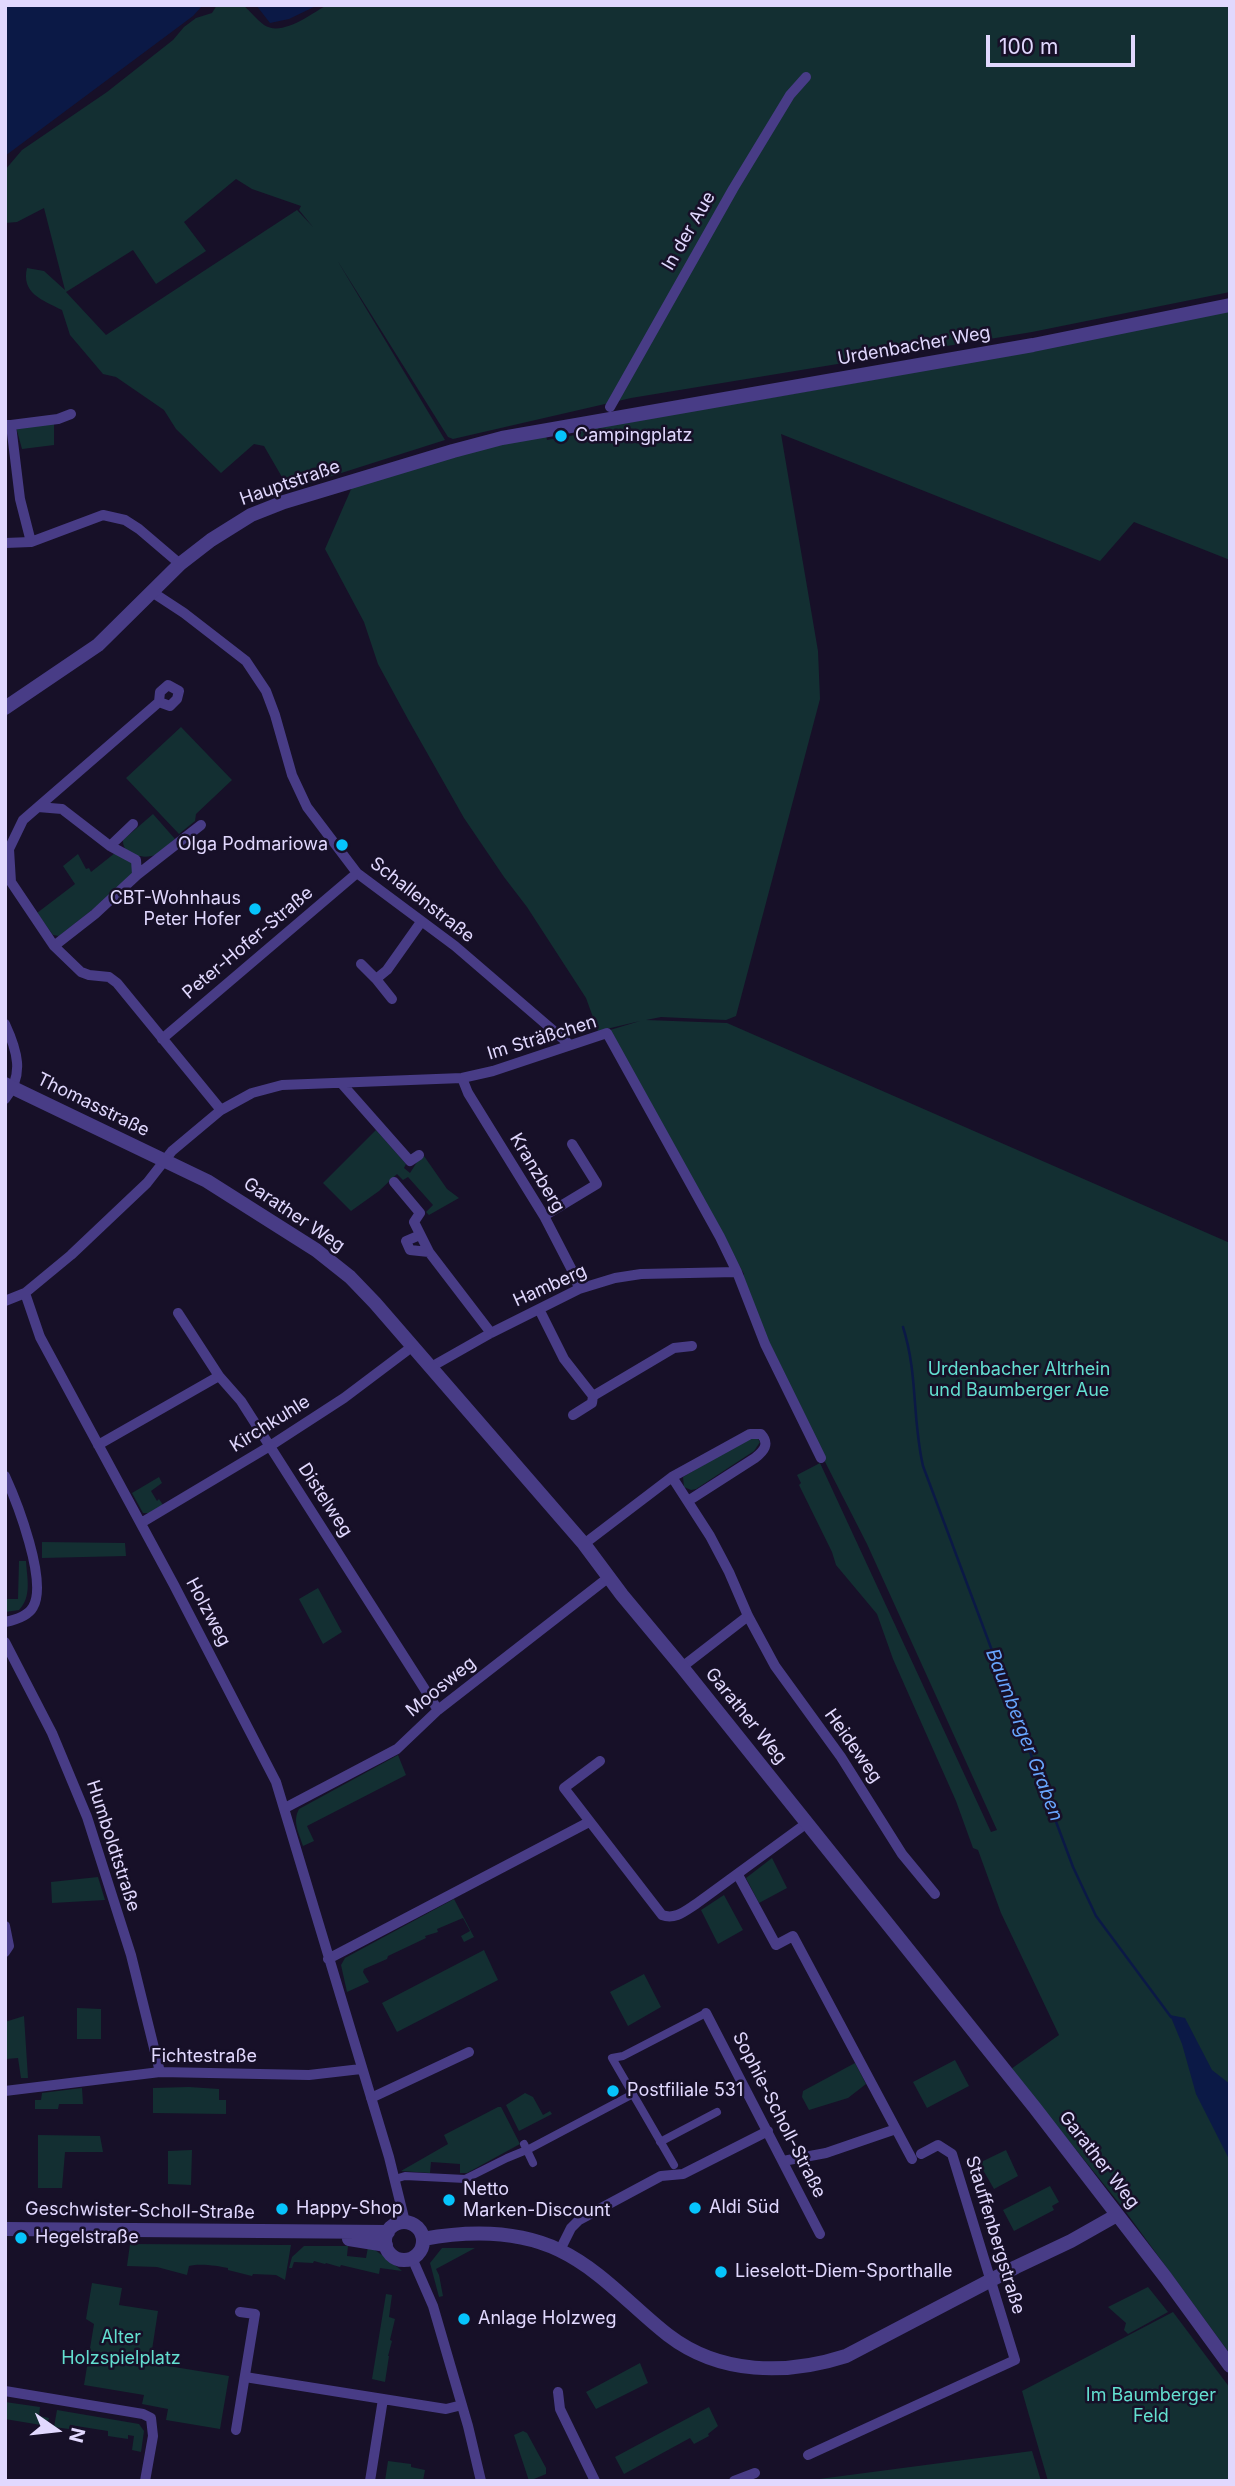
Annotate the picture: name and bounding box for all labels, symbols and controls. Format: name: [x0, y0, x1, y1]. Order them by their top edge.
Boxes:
scale bar: [990, 21, 1139, 65]
text: 100 m: [999, 34, 1058, 59]
street label: In der Aue: [658, 188, 720, 274]
street label: Urdenbacher Weg: [836, 322, 992, 370]
place label: Campingplatz: [575, 425, 692, 447]
marker: Campingplatz: [553, 428, 569, 444]
street label: Hauptstraße: [237, 456, 343, 510]
place label: Olga Podmariowa: [178, 834, 328, 856]
marker: Olga Podmariowa: [334, 837, 350, 853]
street label: Schallenstraße: [366, 853, 478, 947]
street label: Peter-Hofer-Straße: [178, 882, 318, 1004]
place label: CBT-Wohnhaus Peter Hofer: [110, 888, 241, 930]
marker: CBT-Wohnhaus Peter Hofer: [247, 901, 263, 917]
street label: Im Sträßchen: [485, 1011, 599, 1065]
street label: Thomasstraße: [33, 1068, 153, 1142]
street label: Kranzberg: [505, 1129, 569, 1217]
street label: Garather Weg: [239, 1173, 349, 1257]
street label: Hamberg: [510, 1260, 590, 1312]
park label: Urdenbacher Altrhein und Baumberger Aue: [928, 1359, 1110, 1402]
street label: Kirchkuhle: [226, 1391, 314, 1457]
street label: Distelweg: [293, 1459, 357, 1541]
street label: Holzweg: [181, 1574, 235, 1650]
water label: Baumberger Graben: [981, 1645, 1067, 1825]
street label: Moosweg: [402, 1652, 480, 1722]
street label: Garather Weg: [701, 1663, 791, 1769]
street label: Heideweg: [820, 1705, 886, 1787]
street label: Humboldtstraße: [82, 1778, 144, 1914]
street label: Sophie-Scholl-Straße: [728, 2028, 830, 2202]
street label: Fichtestraße: [151, 2046, 257, 2068]
place label: Postfiliale 531: [627, 2080, 743, 2102]
marker: Postfiliale 531: [605, 2083, 621, 2099]
street label: Garather Weg: [1054, 2107, 1144, 2213]
street label: Stauffenbergstraße: [961, 2153, 1029, 2317]
place label: Netto Marken-Discount: [463, 2179, 610, 2222]
marker: Netto Marken-Discount: [441, 2192, 457, 2208]
place label: Aldi Süd: [709, 2197, 779, 2219]
street label: Geschwister-Scholl-Straße: [25, 2198, 255, 2224]
place label: Happy-Shop: [296, 2198, 403, 2220]
marker: Aldi Süd: [687, 2200, 703, 2216]
marker: Happy-Shop: [274, 2201, 290, 2217]
place label: Hegelstraße: [35, 2227, 139, 2249]
marker: Hegelstraße: [13, 2230, 29, 2246]
place label: Lieselott-Diem-Sporthalle: [735, 2261, 953, 2283]
marker: Lieselott-Diem-Sporthalle: [713, 2264, 729, 2280]
place label: Anlage Holzweg: [478, 2308, 617, 2330]
marker: Anlage Holzweg: [456, 2311, 472, 2327]
park label: Alter Holzspielplatz: [61, 2327, 181, 2370]
park label: Im Baumberger Feld: [1086, 2385, 1216, 2428]
north arrow: [21, 2395, 91, 2465]
text: N: [64, 2425, 90, 2445]

